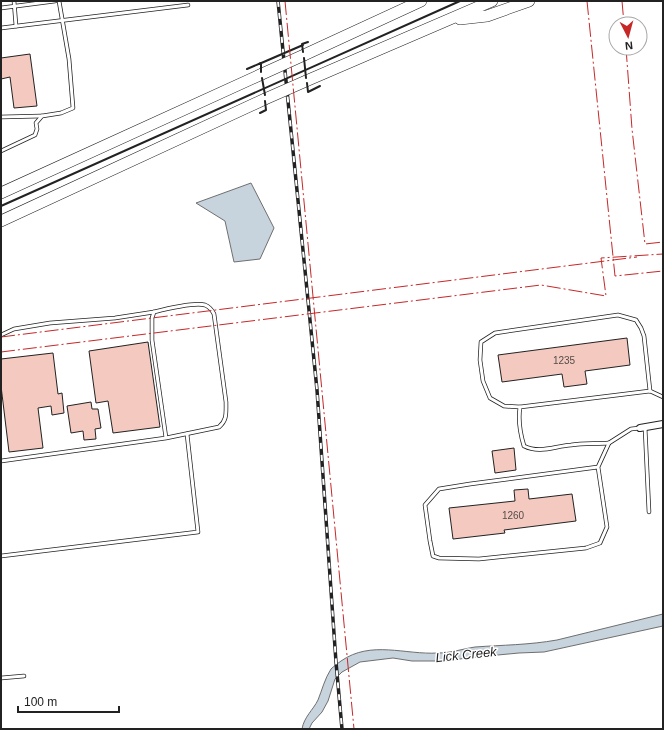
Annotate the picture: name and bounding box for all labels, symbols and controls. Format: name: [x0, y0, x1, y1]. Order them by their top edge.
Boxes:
north arrow: [608, 16, 648, 56]
text: N: [624, 40, 634, 52]
house number: 1235: [553, 355, 576, 366]
house number: 1260: [502, 510, 525, 521]
water label: Lick Creek: [435, 644, 499, 665]
scale bar: [18, 688, 119, 714]
text: 100 m: [24, 695, 57, 709]

